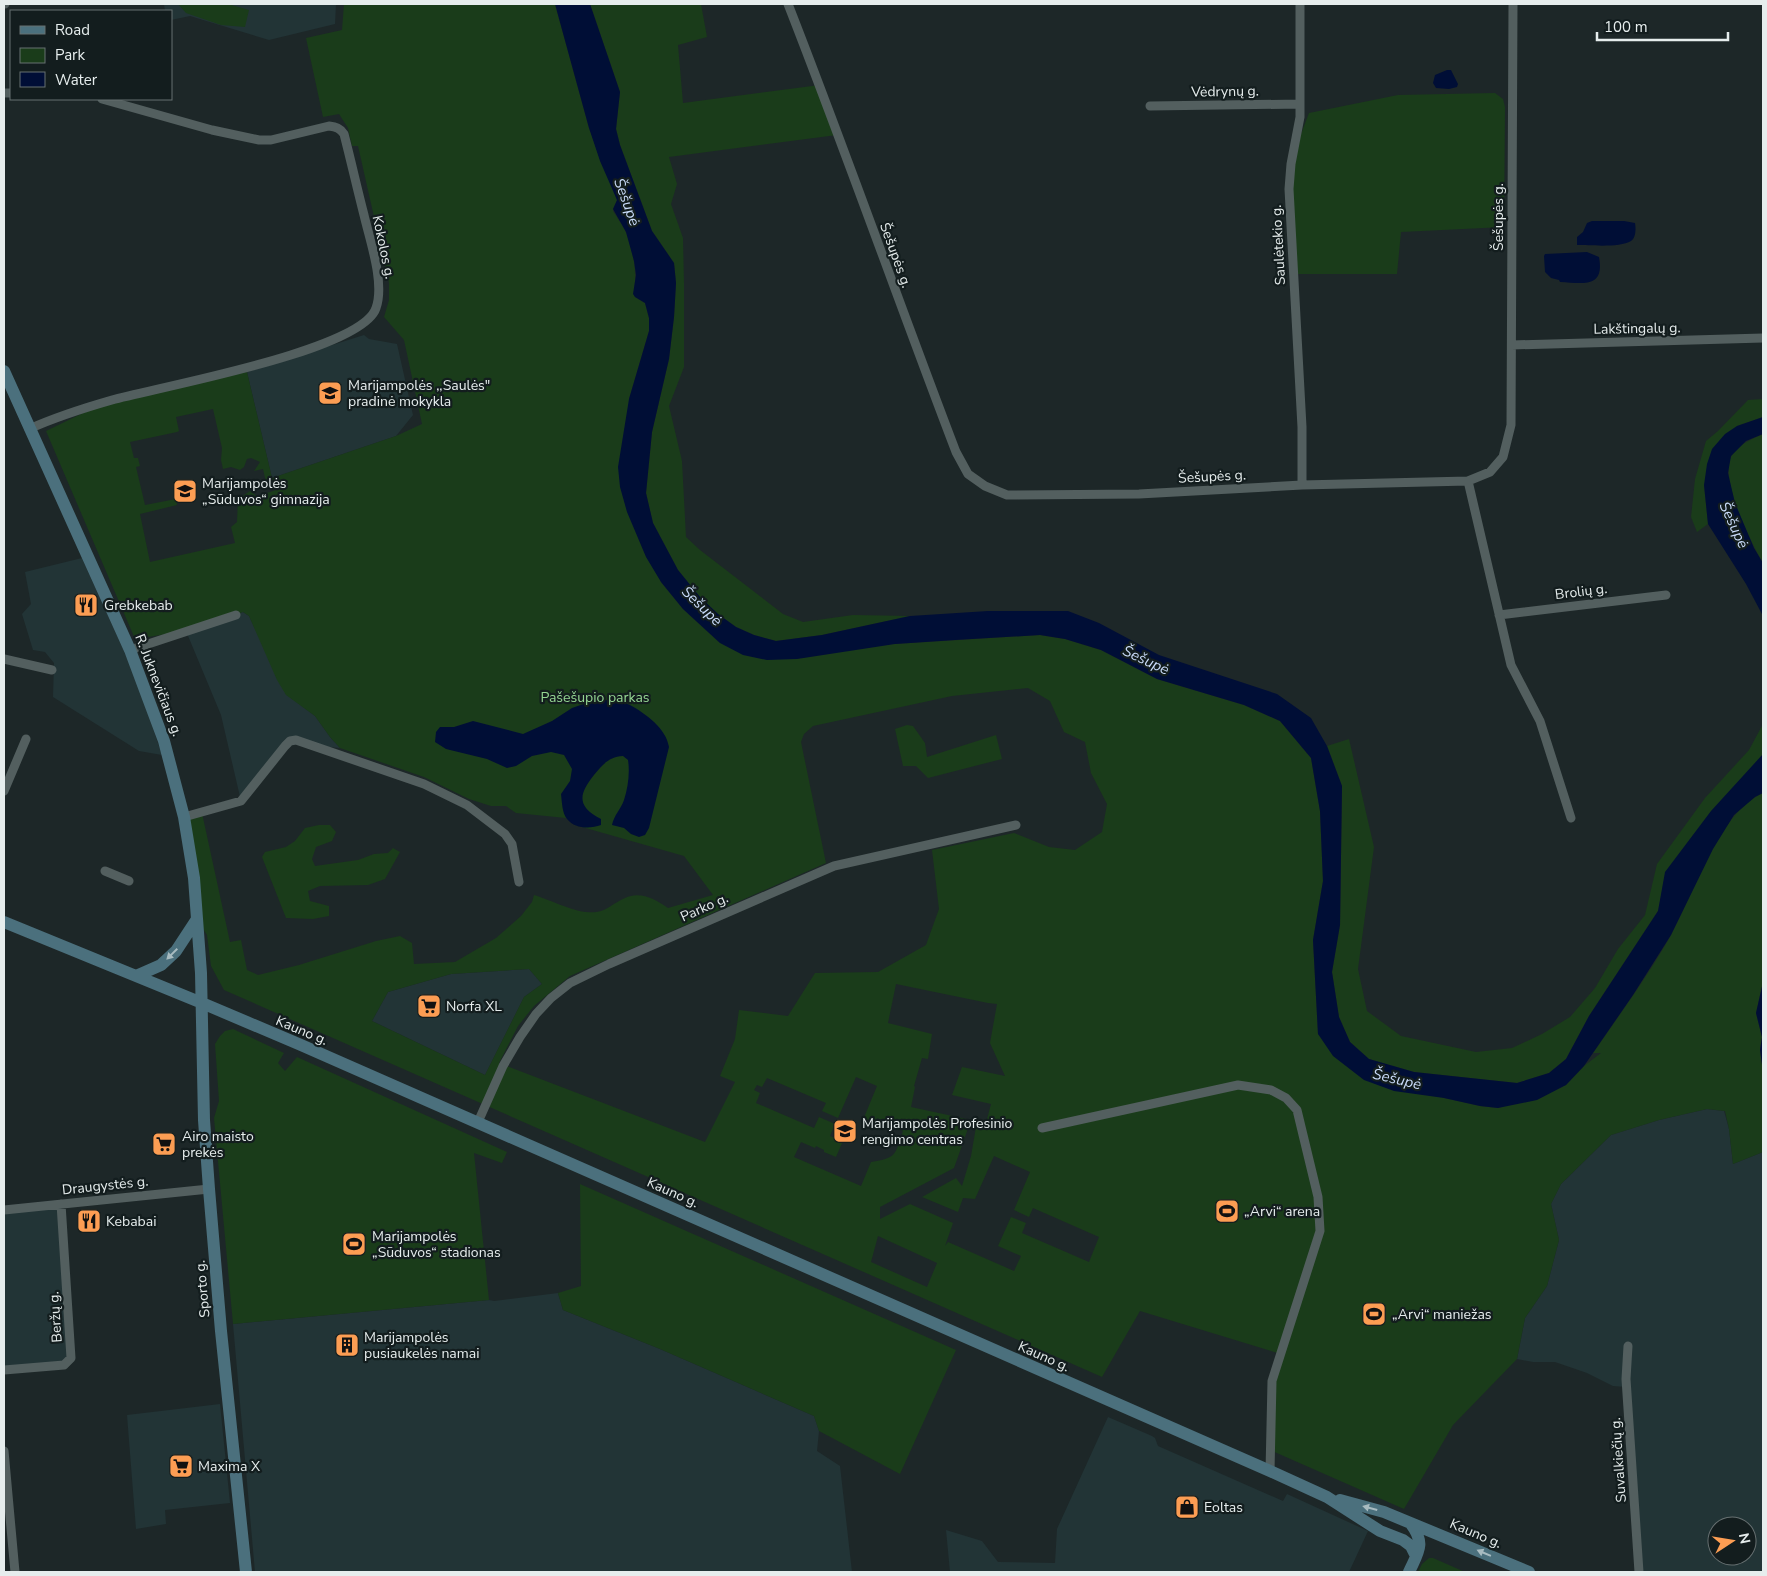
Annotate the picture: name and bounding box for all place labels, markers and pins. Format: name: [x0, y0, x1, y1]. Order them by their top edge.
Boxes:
place label: Marijampolės ,,Saulės" pradinė mokykla: [348, 376, 490, 411]
school or university icon: Marijampolės ,,Saulės" pradinė mokykla: [317, 380, 343, 406]
place label: Marijampolės „Sūduvos“ gimnazija: [202, 474, 330, 509]
school or university icon: Marijampolės „Sūduvos“ gimnazija: [172, 478, 198, 504]
restaurant icon: Grebkebab: [73, 592, 99, 618]
place label: Grebkebab: [104, 596, 173, 615]
supermarket icon: Norfa XL: [416, 993, 442, 1019]
place label: Norfa XL: [446, 997, 502, 1016]
place label: Marijampolės Profesinio rengimo centras: [862, 1114, 1013, 1149]
school or university icon: Marijampolės Profesinio rengimo centras: [832, 1118, 858, 1144]
place label: Airo maisto prekės: [182, 1127, 254, 1162]
supermarket icon: Airo maisto prekės: [151, 1131, 177, 1157]
sports icon: „Arvi“ arena: [1214, 1198, 1240, 1224]
place label: „Arvi“ arena: [1244, 1202, 1320, 1221]
restaurant icon: Kebabai: [76, 1208, 102, 1234]
place label: Kebabai: [106, 1212, 156, 1231]
place label: Marijampolės „Sūduvos“ stadionas: [372, 1227, 501, 1262]
sports icon: Marijampolės „Sūduvos“ stadionas: [341, 1231, 367, 1257]
sports icon: „Arvi“ maniežas: [1361, 1301, 1387, 1327]
place label: „Arvi“ maniežas: [1392, 1305, 1492, 1324]
place label: Marijampolės pusiaukelės namai: [364, 1328, 479, 1363]
building icon: Marijampolės pusiaukelės namai: [334, 1332, 360, 1358]
supermarket icon: Maxima X: [168, 1453, 194, 1479]
place label: Maxima X: [198, 1457, 260, 1476]
shop icon: Eoltas: [1174, 1494, 1200, 1520]
place label: Eoltas: [1204, 1498, 1243, 1517]

